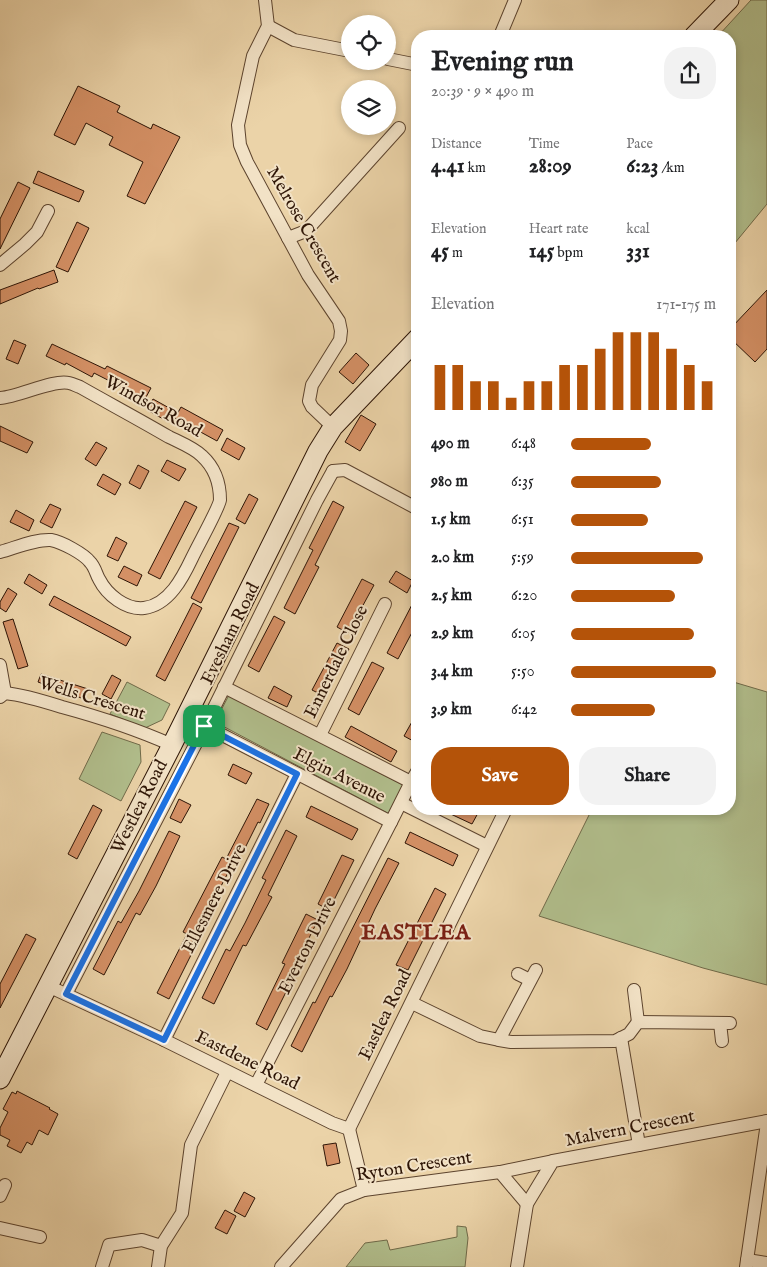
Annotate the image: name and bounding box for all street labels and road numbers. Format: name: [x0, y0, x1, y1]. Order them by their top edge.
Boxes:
street label: Melrose Crescent: [260, 163, 346, 287]
street label: Windsor Road: [100, 371, 206, 444]
street label: Evesham Road: [196, 579, 266, 689]
street label: Ennerdale Close: [300, 602, 374, 722]
street label: Wells Crescent: [36, 672, 148, 726]
street label: Elgin Avenue: [289, 743, 389, 809]
street label: Westlea Road: [106, 756, 174, 858]
street label: Ellesmere Drive: [178, 840, 252, 958]
street label: Everton Drive: [274, 893, 342, 999]
street label: Eastlea Road: [354, 965, 418, 1064]
street label: Eastdene Road: [191, 1026, 303, 1096]
street label: Malvern Crescent: [563, 1105, 697, 1153]
street label: Ryton Crescent: [354, 1146, 474, 1188]

